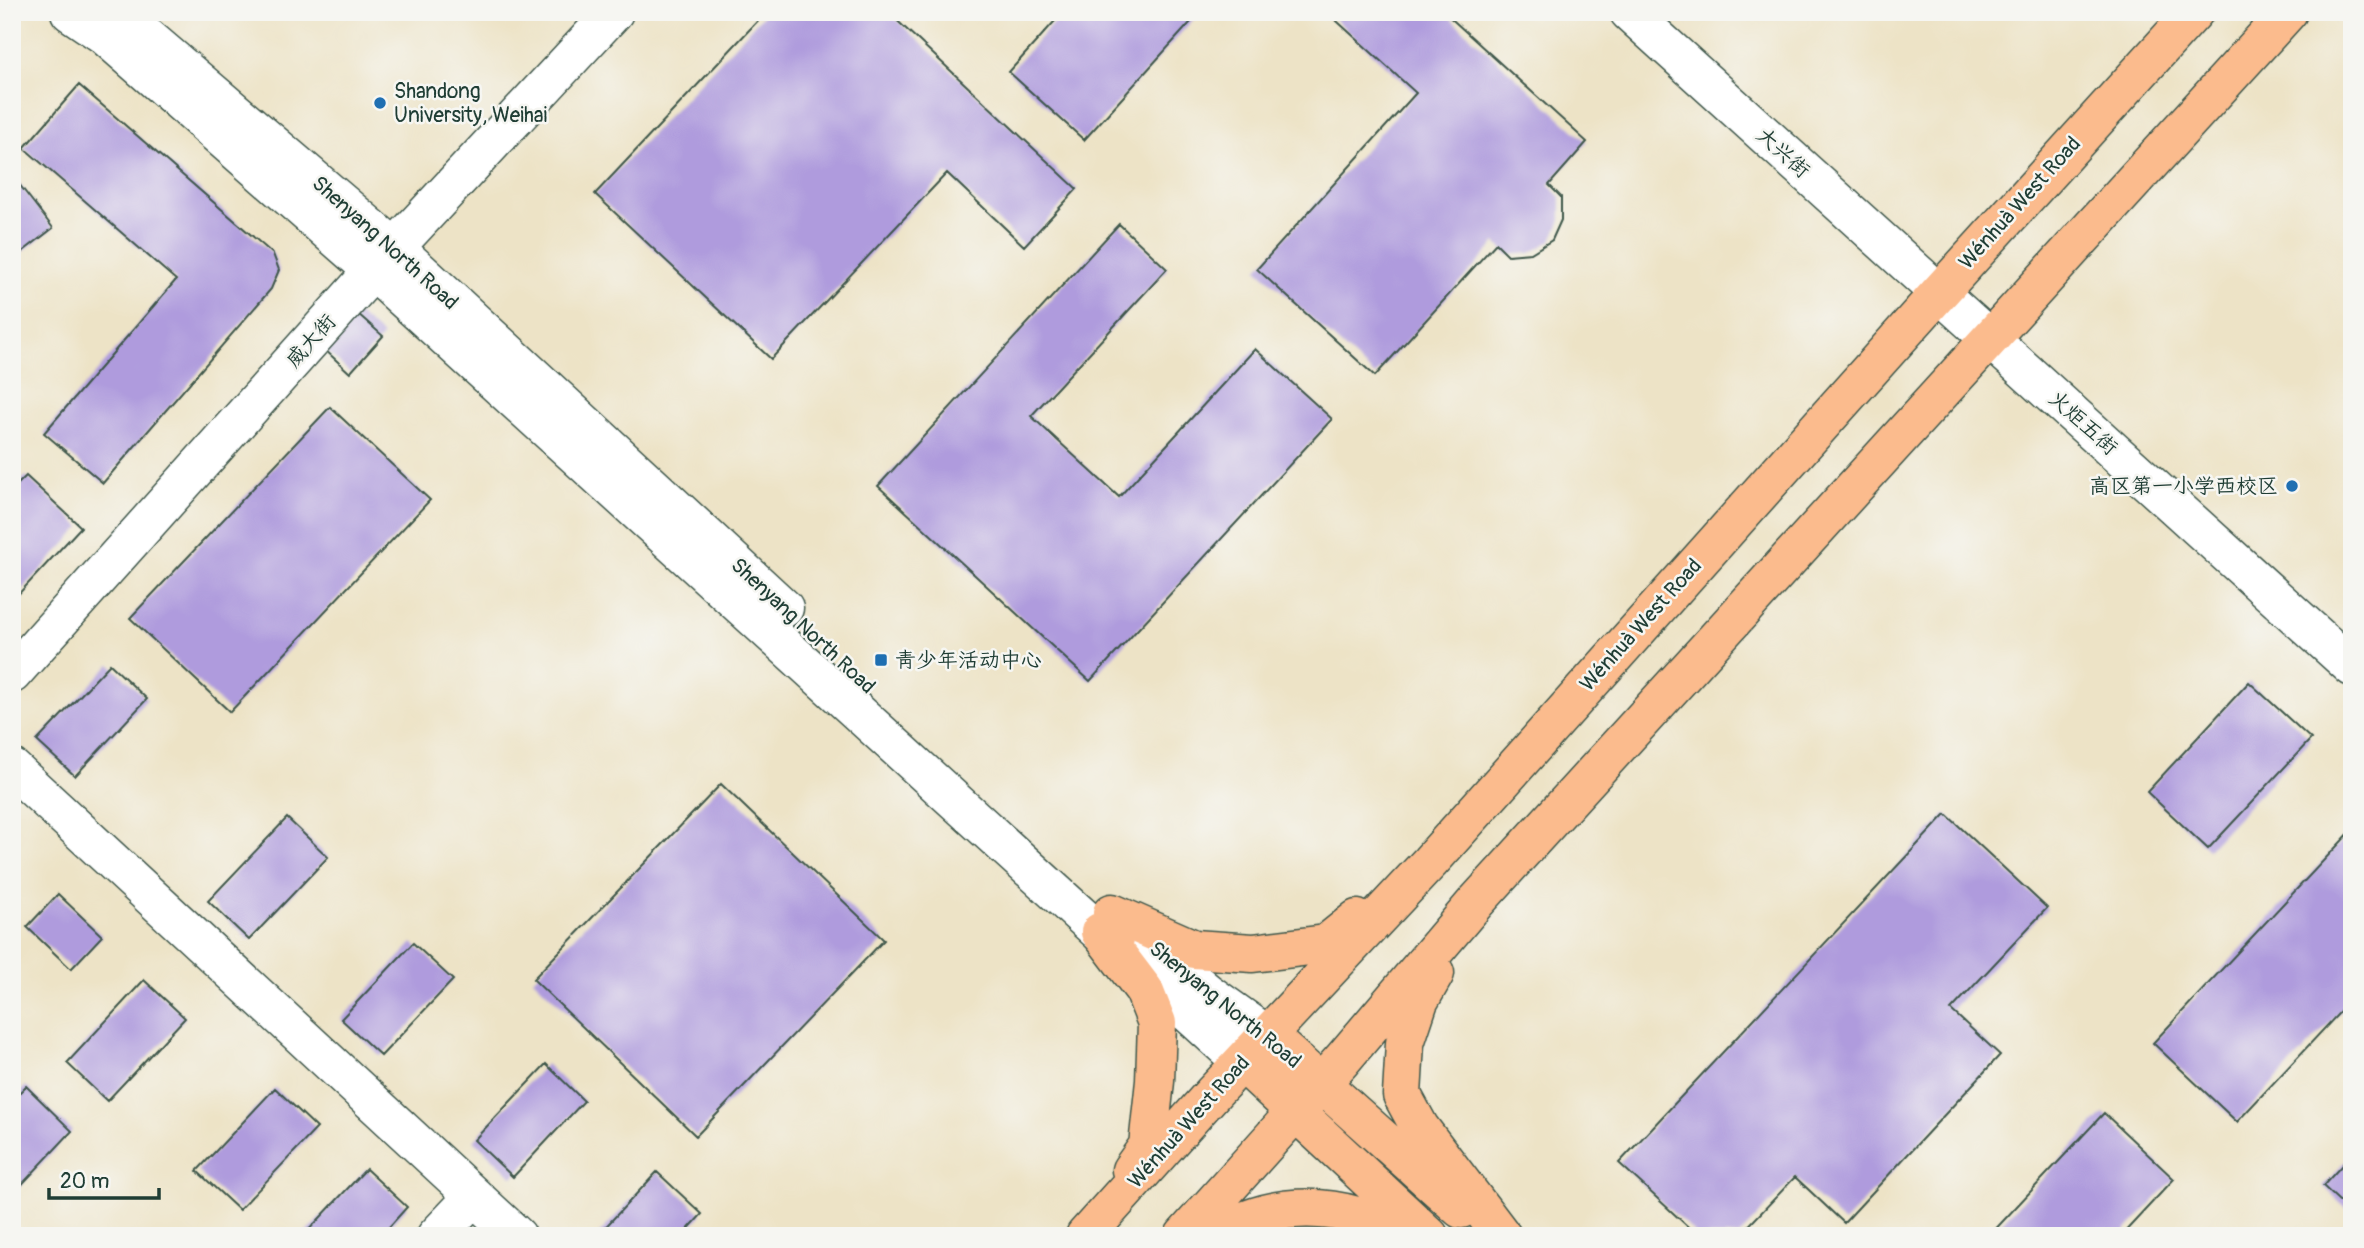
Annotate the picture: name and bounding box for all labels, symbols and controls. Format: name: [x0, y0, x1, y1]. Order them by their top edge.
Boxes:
place label: Shandong University, Weihai: [394, 78, 548, 129]
marker: Shandong University, Weihai: [372, 95, 388, 111]
street label: 大兴街: [1751, 122, 1815, 184]
street label: Wénhuà West Road: [1953, 131, 2087, 275]
street label: Shenyang North Road: [306, 170, 464, 316]
street label: 威大街: [280, 309, 342, 373]
street label: 火炬五街: [2043, 385, 2123, 461]
place label: 高区第一小学西校区: [2089, 473, 2278, 500]
marker: 高区第一小学西校区: [2284, 478, 2300, 494]
street label: Shenyang North Road: [725, 552, 881, 700]
street label: Wénhuà West Road: [1574, 553, 1708, 697]
place label: 青少年活动中心: [895, 647, 1042, 674]
marker: 青少年活动中心: [873, 652, 889, 668]
street label: Shenyang North Road: [1143, 935, 1307, 1075]
street label: Wénhuà West Road: [1122, 1050, 1256, 1194]
scale bar: [49, 1157, 159, 1201]
text: 20 m: [60, 1168, 109, 1195]

